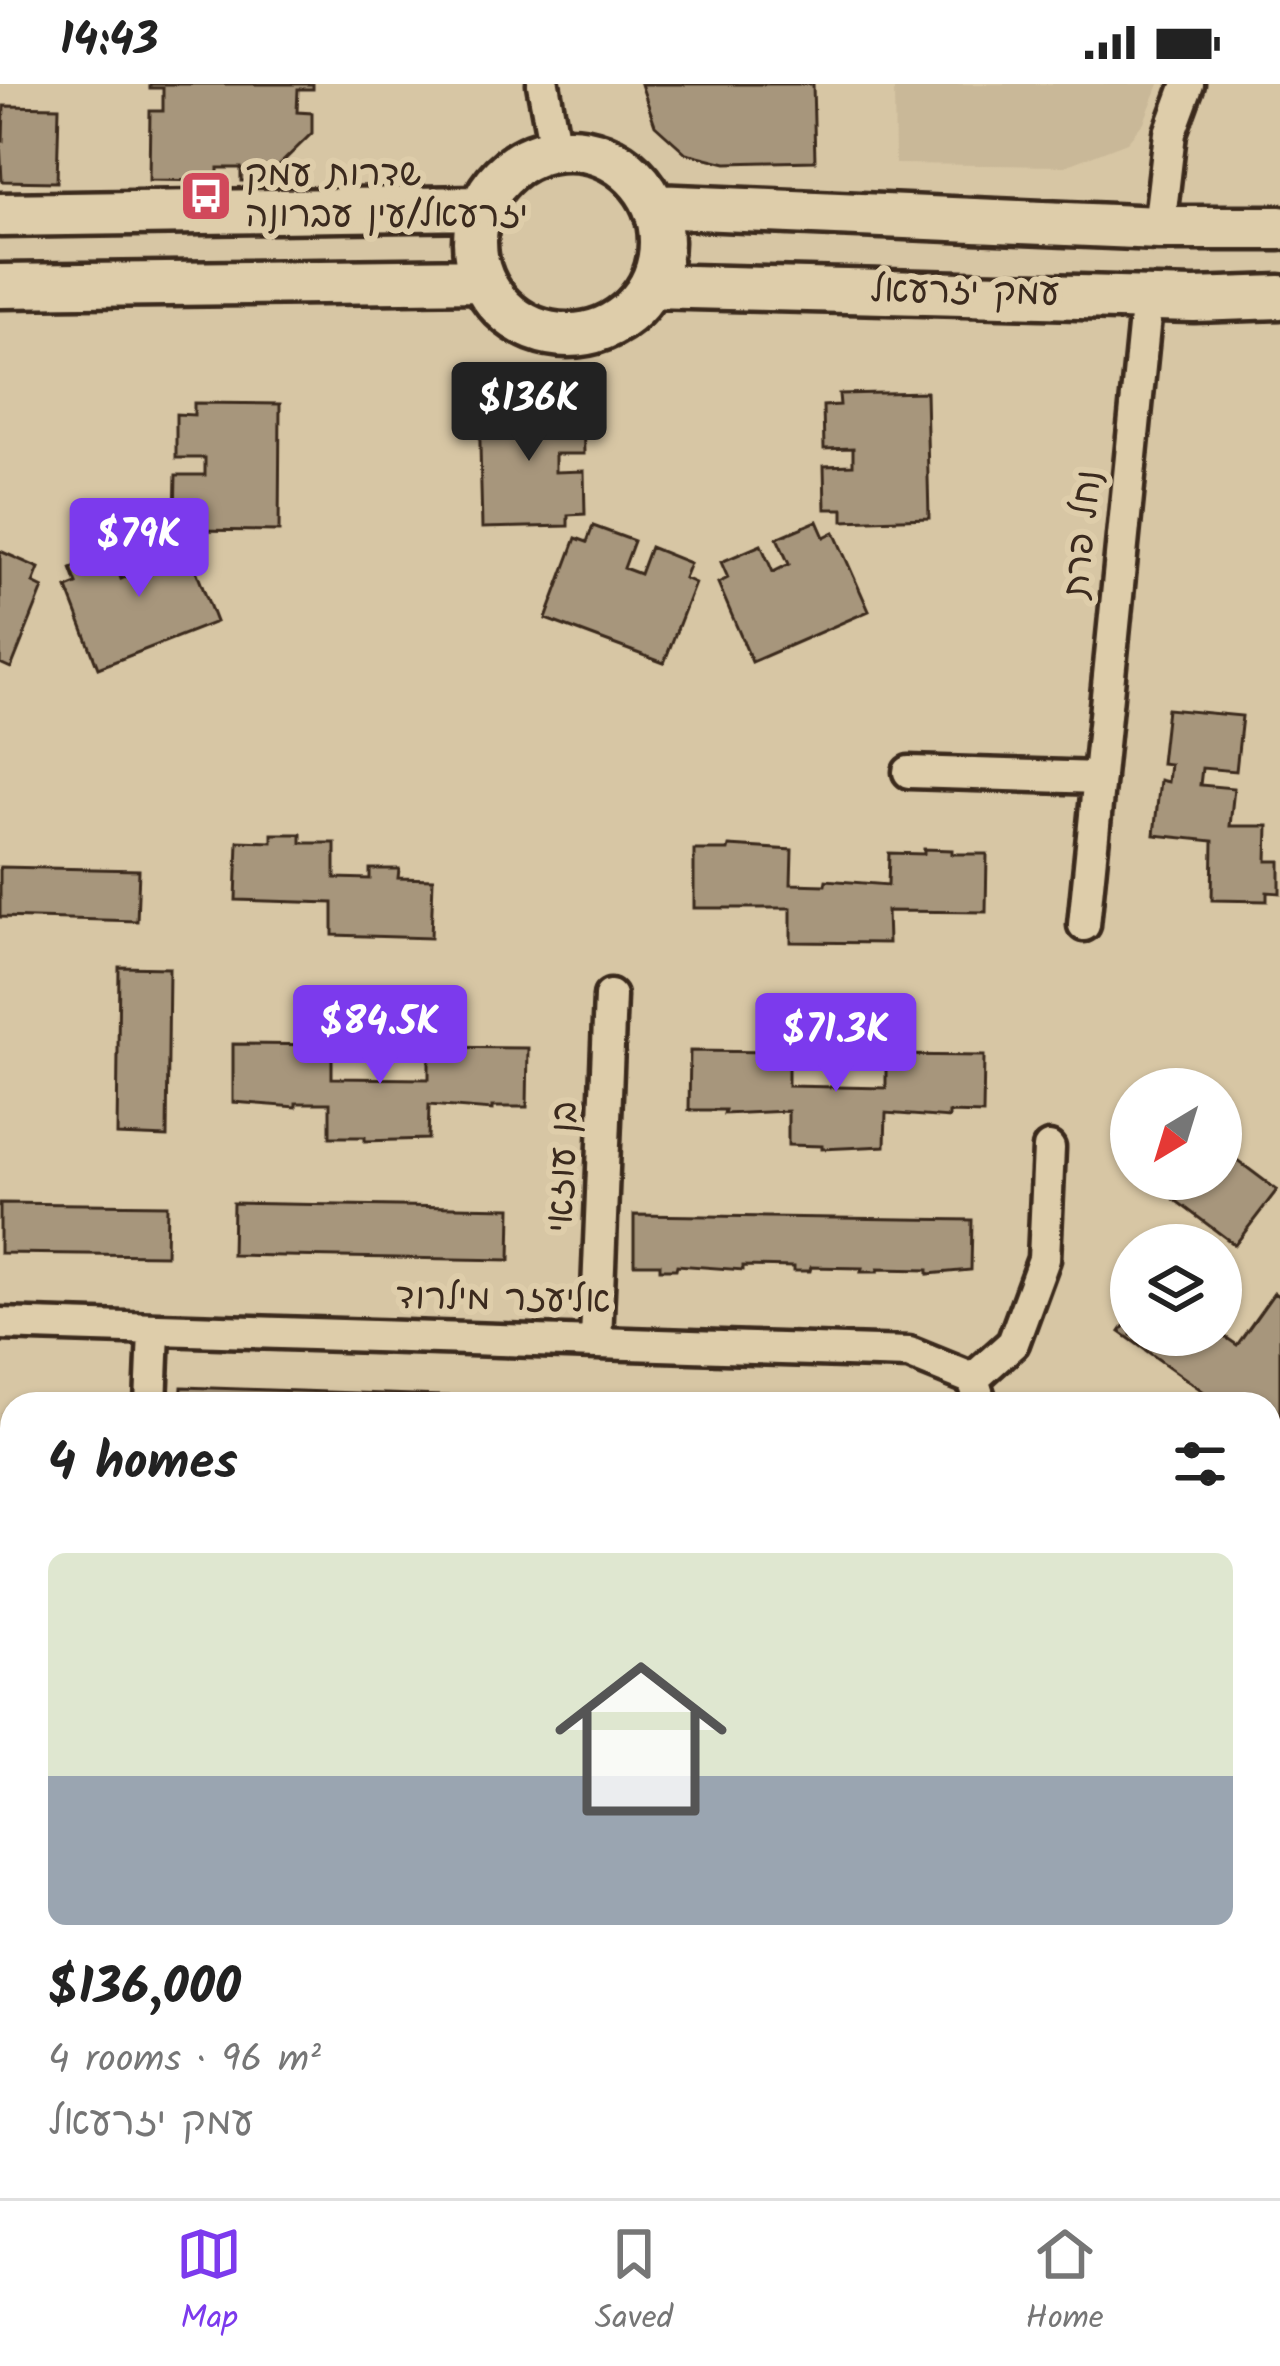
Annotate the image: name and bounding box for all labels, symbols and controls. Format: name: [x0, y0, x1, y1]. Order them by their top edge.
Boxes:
text: 14:43: [60, 6, 158, 78]
place label: שדרות עמק יזרעאל/עין עברונה: [245, 147, 528, 245]
bus stop icon: שדרות עמק יזרעאל/עין עברונה: [178, 168, 234, 224]
street label: עמק יזרעאל: [869, 263, 1061, 323]
pin: $136K: [445, 362, 613, 464]
text: $136K: [479, 370, 579, 432]
street label: נחל פרת: [1049, 467, 1119, 603]
pin: $79K: [68, 498, 210, 600]
text: $79K: [97, 506, 181, 568]
pin: $84.5K: [282, 985, 478, 1087]
text: $84.5K: [320, 993, 440, 1055]
pin: $71.3K: [738, 993, 934, 1095]
text: $71.3K: [782, 1001, 890, 1063]
north arrow: [1110, 1068, 1242, 1200]
map controls: [1110, 1068, 1242, 1356]
street label: בן עוזאי: [533, 1100, 595, 1234]
button: layers: [1110, 1224, 1242, 1356]
street label: אליעזר מילרוד: [395, 1270, 611, 1330]
text: 4 homes: [48, 1424, 238, 1505]
icon: filters: [1167, 1431, 1233, 1497]
icon: home: [533, 1631, 749, 1847]
text: $136,000: [48, 1949, 241, 2030]
text: 4 rooms · 96 m²: [48, 2030, 321, 2092]
text: עמק יזרעאל: [48, 2093, 254, 2155]
tab: Map: [176, 2221, 242, 2346]
tab: Saved: [595, 2221, 673, 2346]
tab: Home: [1026, 2221, 1104, 2346]

